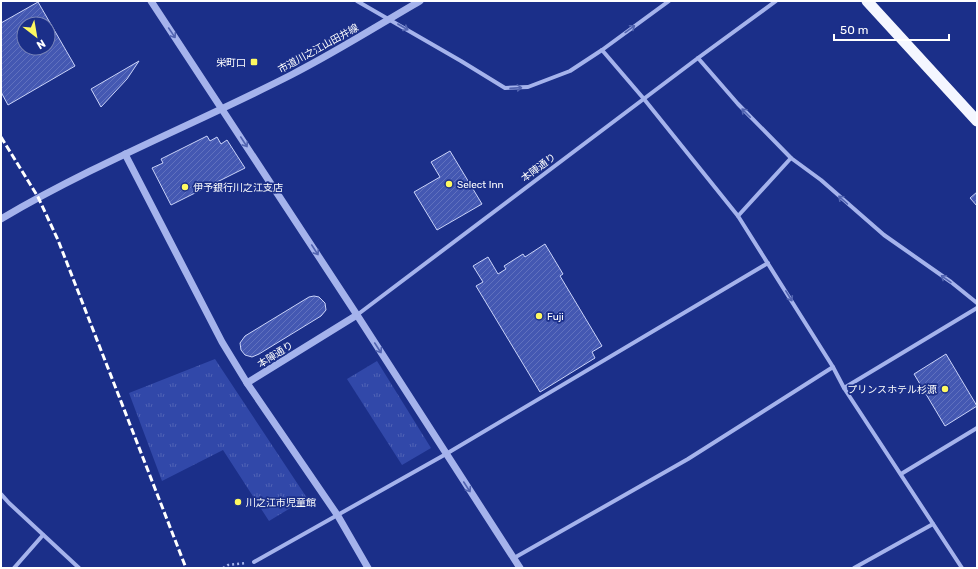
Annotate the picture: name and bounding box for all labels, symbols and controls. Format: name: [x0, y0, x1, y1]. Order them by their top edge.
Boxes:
north arrow: [16, 16, 56, 56]
scale bar: [834, 16, 949, 42]
street label: 市道川之江山田井線: [276, 22, 361, 76]
one-way arrow: [397, 23, 409, 31]
text: 50 m: [840, 23, 868, 37]
one-way arrow: [624, 25, 635, 33]
one-way arrow: [168, 28, 176, 39]
text: N: [34, 37, 48, 52]
place label: 栄町口: [216, 57, 246, 69]
marker: 栄町口: [249, 57, 259, 67]
one-way arrow: [509, 84, 522, 91]
one-way arrow: [741, 108, 751, 118]
one-way arrow: [240, 136, 248, 147]
street label: 本陣通り: [519, 151, 558, 185]
marker: Select Inn: [444, 179, 454, 189]
place label: Select Inn: [457, 179, 504, 191]
marker: 伊予銀行川之江支店: [180, 182, 190, 192]
place label: 伊予銀行川之江支店: [193, 182, 283, 194]
one-way arrow: [838, 195, 848, 205]
one-way arrow: [311, 245, 319, 256]
one-way arrow: [941, 275, 952, 283]
one-way arrow: [785, 290, 793, 302]
marker: Fuji: [534, 311, 544, 321]
place label: Fuji: [547, 311, 564, 323]
street label: 本陣通り: [255, 339, 296, 371]
one-way arrow: [374, 342, 382, 353]
place label: プリンスホテル杉源: [847, 384, 937, 396]
marker: プリンスホテル杉源: [940, 384, 950, 394]
one-way arrow: [463, 481, 471, 492]
marker: 川之江市児童館: [233, 497, 243, 507]
place label: 川之江市児童館: [246, 497, 316, 509]

